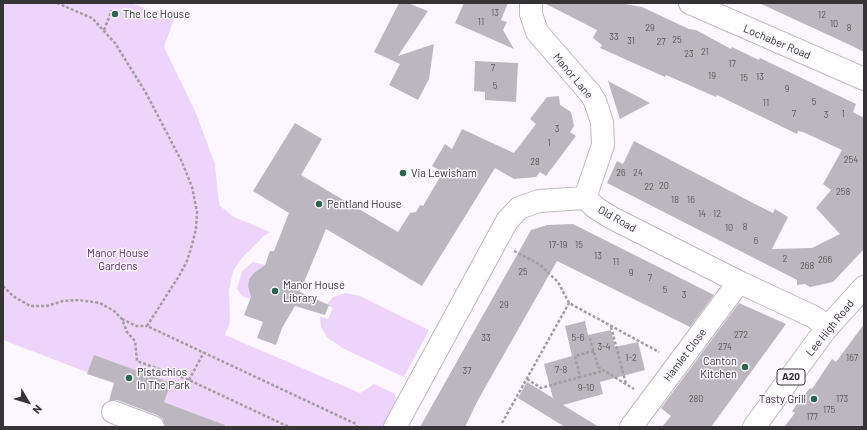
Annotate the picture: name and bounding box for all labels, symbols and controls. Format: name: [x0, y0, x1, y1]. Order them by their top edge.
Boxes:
place label: The Ice House: [123, 7, 190, 21]
house number: 13: [491, 8, 499, 18]
marker: The Ice House: [110, 9, 120, 19]
house number: 12: [818, 10, 826, 20]
house number: 11: [478, 17, 484, 27]
house number: 10: [830, 19, 838, 29]
street label: Lochaber Road: [741, 22, 813, 62]
house number: 29: [645, 23, 655, 33]
house number: 8: [847, 23, 851, 33]
house number: 33: [609, 32, 619, 42]
house number: 25: [672, 35, 682, 45]
house number: 31: [627, 36, 635, 46]
house number: 27: [656, 37, 666, 47]
house number: 21: [701, 47, 709, 57]
house number: 23: [684, 49, 694, 59]
street label: Manor Lane: [550, 51, 596, 101]
house number: 17: [728, 59, 736, 69]
house number: 7: [491, 63, 495, 73]
house number: 19: [708, 71, 716, 81]
house number: 13: [756, 72, 764, 82]
house number: 15: [740, 73, 748, 83]
house number: 5: [493, 81, 497, 91]
house number: 9: [785, 84, 789, 94]
house number: 5: [812, 97, 816, 107]
house number: 11: [763, 98, 769, 108]
house number: 7: [792, 109, 796, 119]
house number: 1: [841, 109, 845, 119]
house number: 3: [824, 110, 828, 120]
house number: 3: [555, 124, 559, 134]
house number: 1: [547, 138, 551, 148]
house number: 254: [844, 155, 858, 165]
house number: 28: [530, 157, 540, 167]
place label: Via Lewisham: [411, 166, 477, 180]
marker: Via Lewisham: [398, 168, 408, 178]
house number: 26: [616, 168, 626, 178]
house number: 24: [633, 168, 643, 178]
house number: 20: [659, 181, 669, 191]
house number: 22: [644, 182, 654, 192]
house number: 258: [836, 187, 850, 197]
house number: 18: [671, 195, 679, 205]
house number: 16: [687, 195, 695, 205]
place label: Pentland House: [327, 197, 402, 211]
marker: Pentland House: [314, 199, 324, 209]
street label: Old Road: [595, 203, 639, 235]
house number: 14: [698, 209, 706, 219]
house number: 12: [713, 209, 721, 219]
house number: 8: [743, 222, 747, 232]
house number: 10: [725, 223, 733, 233]
house number: 6: [754, 236, 758, 246]
house number: 17-19: [549, 240, 567, 250]
house number: 15: [575, 240, 583, 250]
park label: Manor House Gardens: [87, 246, 149, 272]
house number: 13: [594, 251, 602, 261]
house number: 2: [783, 254, 787, 264]
house number: 266: [818, 255, 832, 265]
house number: 11: [613, 257, 619, 267]
house number: 268: [800, 261, 814, 271]
house number: 25: [518, 267, 528, 277]
house number: 9: [629, 268, 633, 278]
house number: 7: [648, 273, 652, 283]
place label: Manor House Library: [283, 278, 345, 304]
house number: 5: [663, 285, 667, 295]
marker: Manor House Library: [270, 286, 280, 296]
house number: 3: [682, 290, 686, 300]
street label: Lee High Road: [803, 297, 857, 359]
house number: 29: [499, 300, 509, 310]
street label: Hamlet Close: [661, 326, 709, 384]
house number: 272: [734, 330, 748, 340]
house number: 33: [481, 333, 491, 343]
house number: 5-6: [572, 333, 584, 343]
house number: 3-4: [597, 342, 611, 352]
house number: 274: [718, 342, 732, 352]
house number: 1-2: [625, 353, 637, 363]
house number: 167: [846, 353, 858, 363]
place label: Canton Kitchen: [700, 354, 737, 380]
marker: Canton Kitchen: [740, 362, 750, 372]
place label: Pistachios In The Park: [137, 365, 190, 391]
house number: 7-8: [555, 365, 567, 375]
house number: 37: [463, 366, 471, 376]
road number: A20: [777, 369, 805, 385]
marker: Pistachios In The Park: [124, 373, 134, 383]
north arrow: [8, 382, 48, 422]
house number: 9-10: [578, 383, 594, 393]
place label: Tasty Grill: [759, 392, 806, 406]
house number: 280: [689, 394, 703, 404]
marker: Tasty Grill: [809, 394, 819, 404]
house number: 173: [836, 394, 848, 404]
text: N: [30, 403, 45, 417]
house number: 175: [823, 405, 835, 415]
house number: 177: [806, 412, 818, 422]

